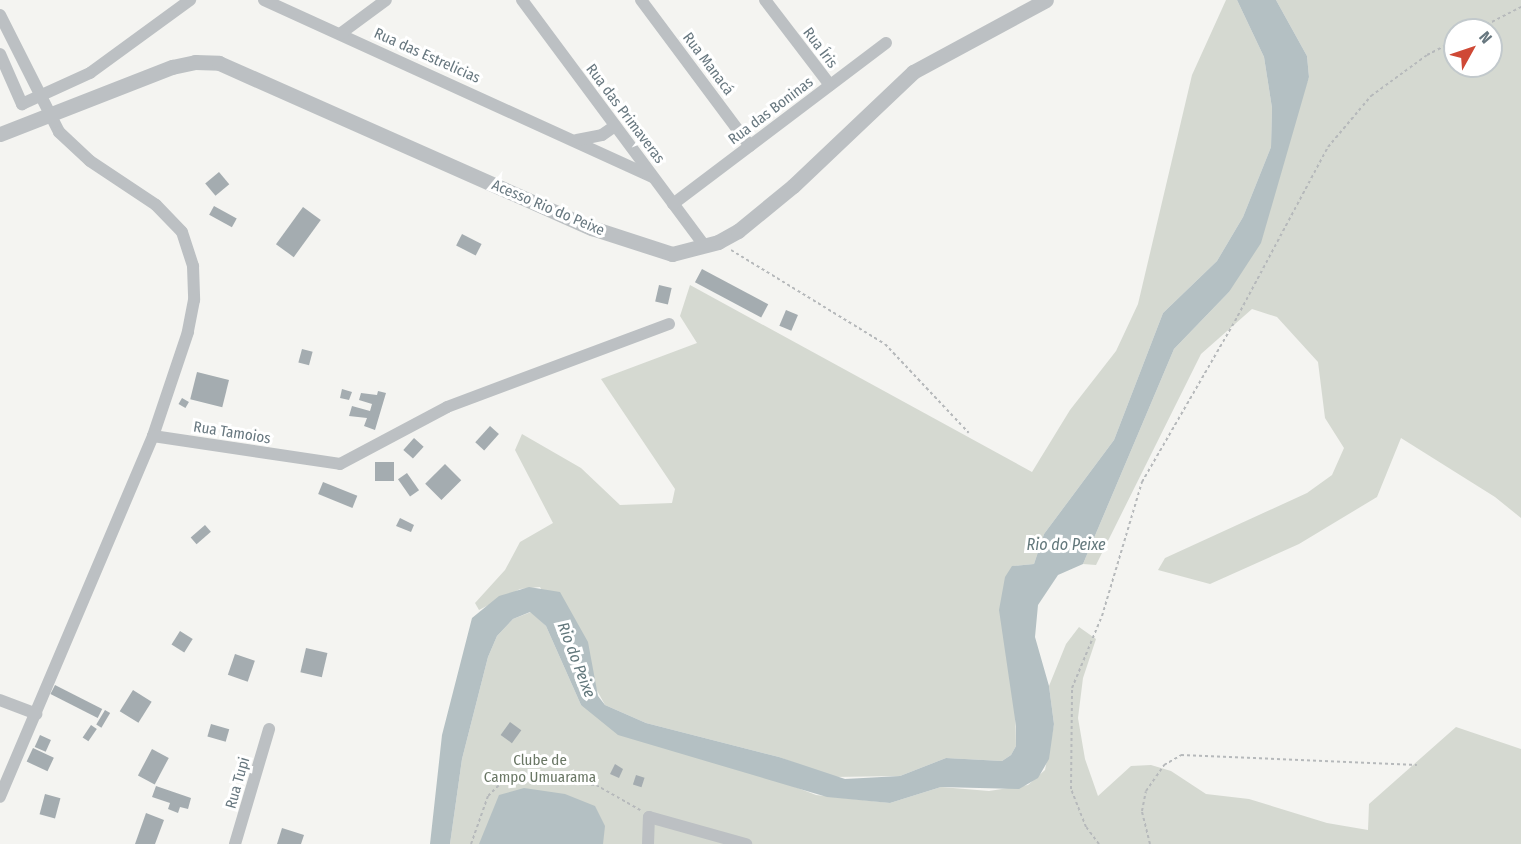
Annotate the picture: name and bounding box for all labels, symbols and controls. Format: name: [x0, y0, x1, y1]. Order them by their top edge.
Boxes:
north arrow: [1443, 18, 1503, 78]
street label: Rua Íris: [799, 24, 841, 72]
street label: Rua das Estrelicias: [371, 25, 483, 87]
text: N: [1475, 28, 1496, 47]
street label: Rua Manacá: [679, 29, 737, 99]
street label: Rua das Primaveras: [582, 61, 668, 167]
street label: Rua das Boninas: [725, 73, 817, 149]
street label: Acesso Rio do Peixe: [489, 176, 607, 240]
street label: Rua Tamoios: [192, 418, 272, 448]
water label: Rio do Peixe: [1026, 535, 1106, 555]
water label: Rio do Peixe: [553, 620, 599, 700]
park label: Clube de Campo Umuarama: [484, 751, 596, 786]
street label: Rua Tupi: [222, 755, 254, 811]

